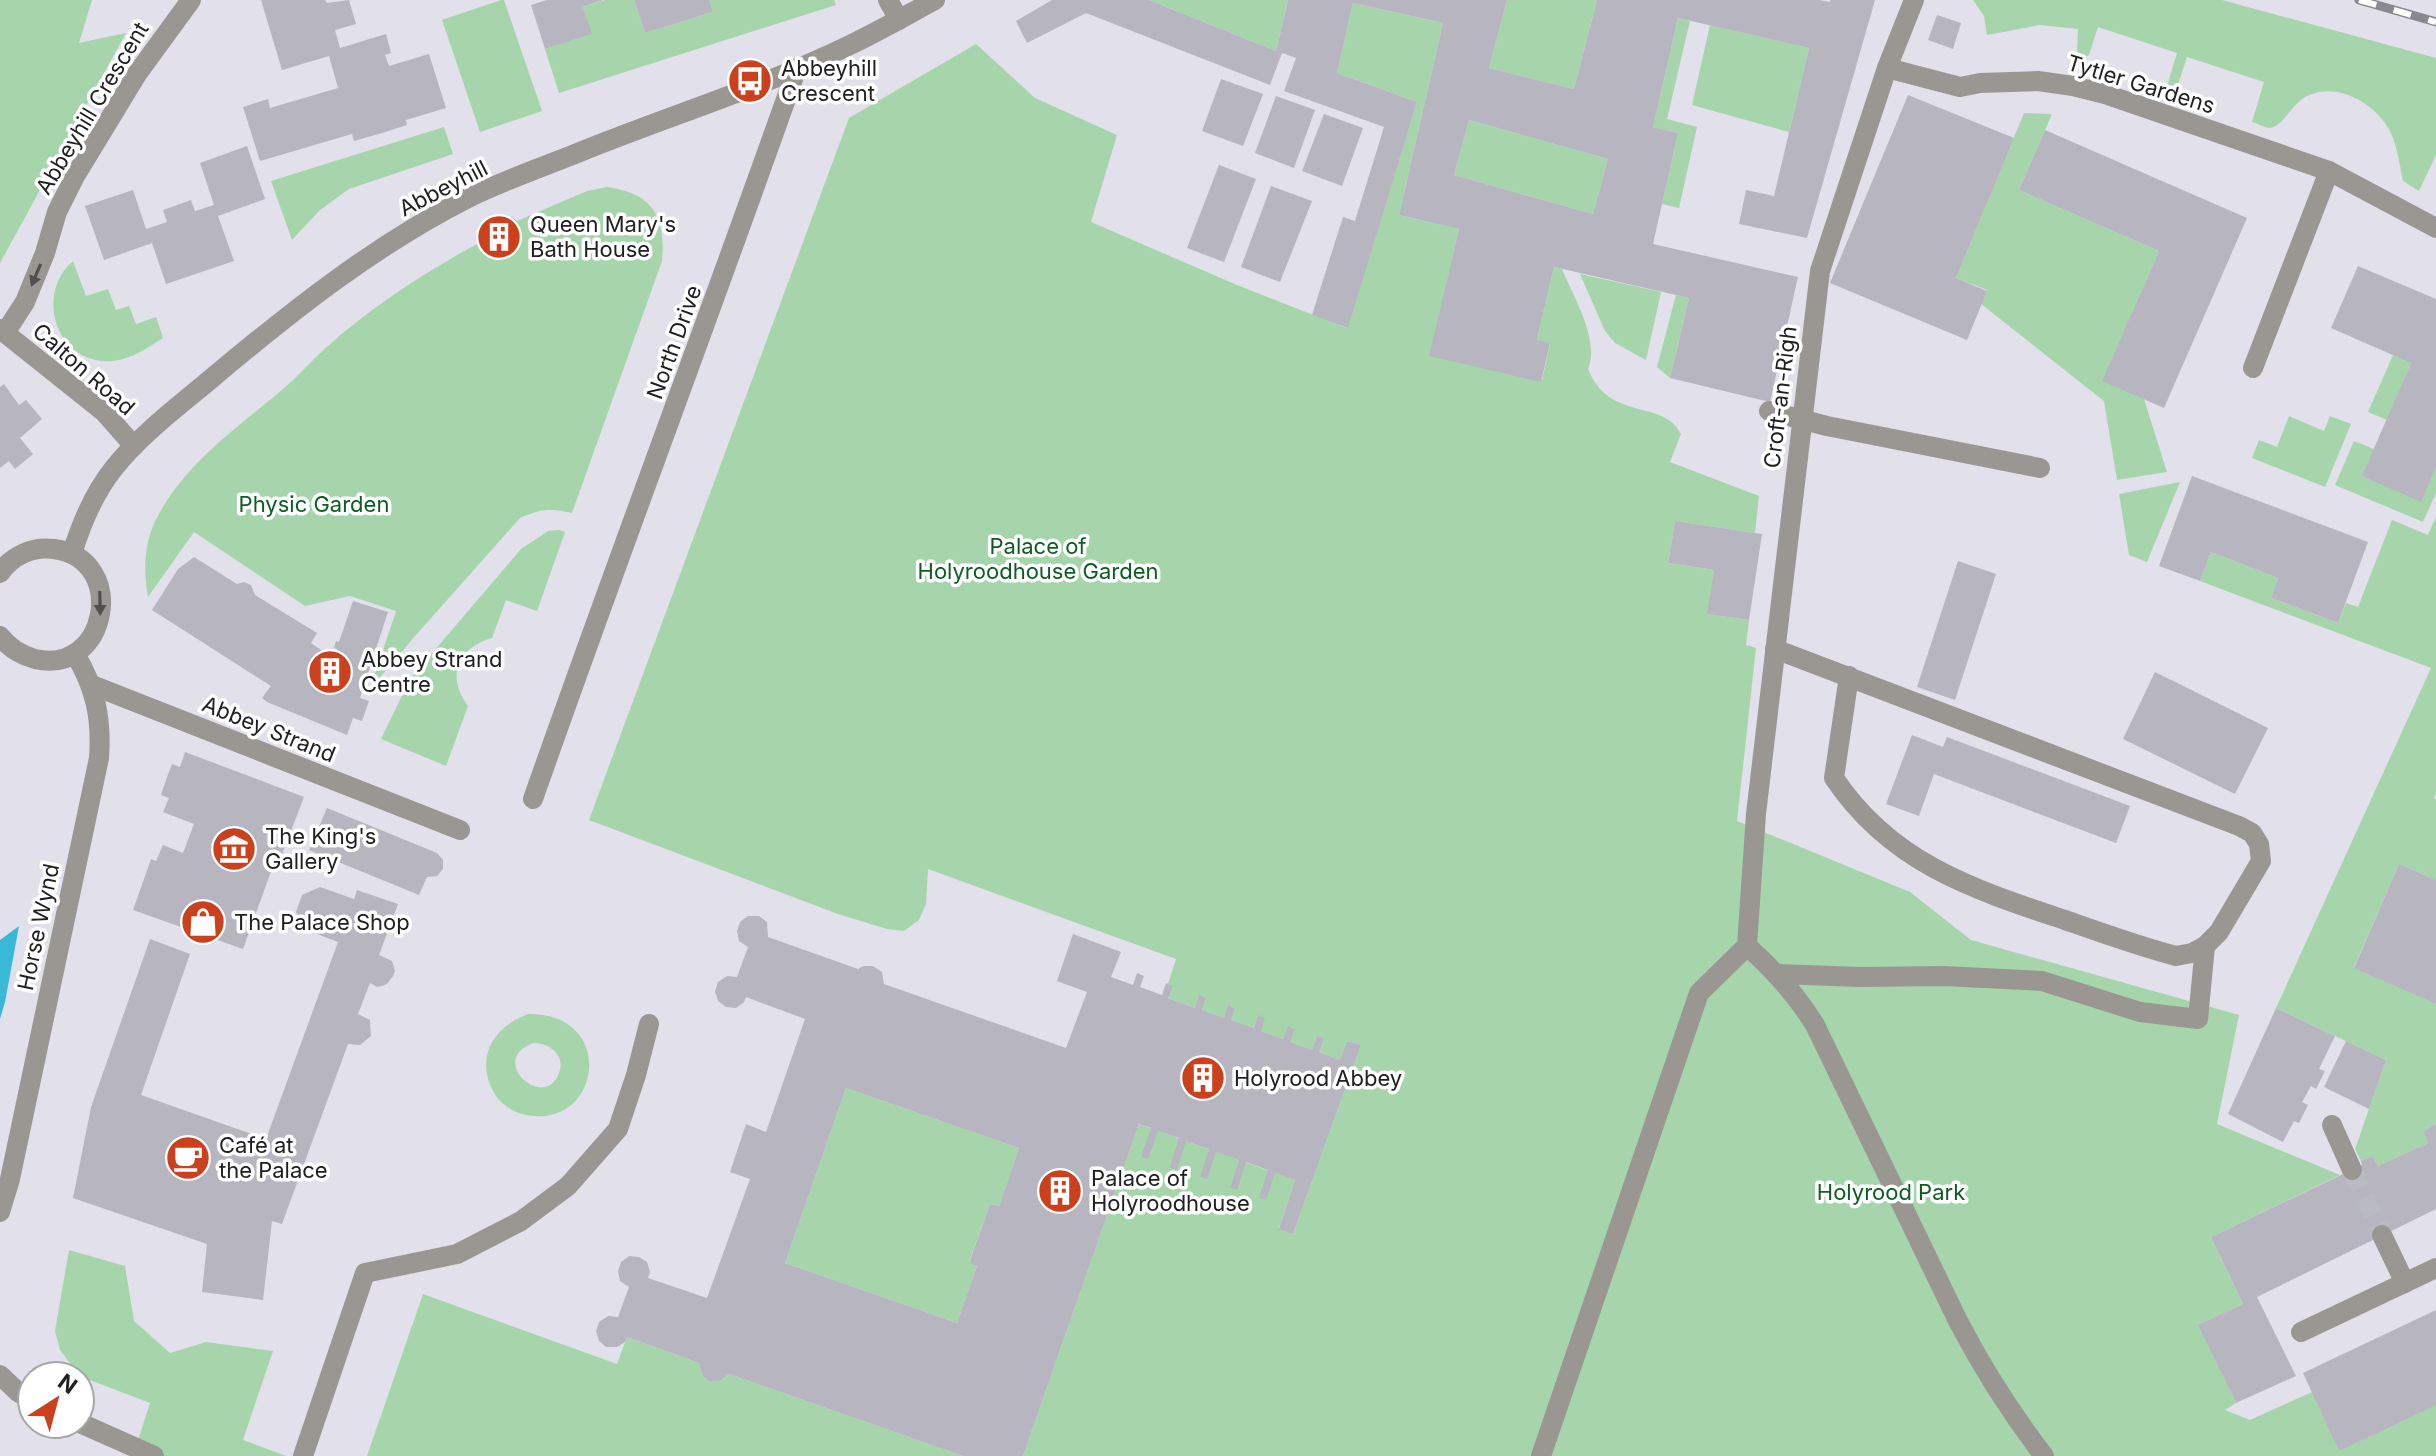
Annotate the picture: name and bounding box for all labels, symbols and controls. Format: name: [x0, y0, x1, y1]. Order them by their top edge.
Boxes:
street label: Abbeyhill Crescent: [30, 17, 154, 199]
street label: Tytler Gardens: [2064, 49, 2218, 119]
place label: Abbeyhill Crescent: [781, 55, 877, 106]
bus stop icon: Abbeyhill Crescent: [726, 57, 774, 105]
street label: Abbeyhill: [394, 155, 492, 221]
place label: Queen Mary's Bath House: [530, 211, 676, 262]
building icon: Queen Mary's Bath House: [475, 213, 523, 261]
one-way arrow: [30, 263, 43, 287]
street label: North Drive: [641, 281, 707, 403]
street label: Calton Road: [28, 318, 140, 420]
street label: Croft-an-Righ: [1758, 324, 1802, 470]
park label: Physic Garden: [239, 491, 389, 517]
park label: Palace of Holyroodhouse Garden: [918, 533, 1158, 584]
one-way arrow: [94, 591, 107, 616]
place label: Abbey Strand Centre: [361, 646, 503, 697]
building icon: Abbey Strand Centre: [306, 648, 354, 696]
street label: Abbey Strand: [199, 690, 339, 768]
place label: The King's Gallery: [265, 823, 376, 874]
museum icon: The King's Gallery: [210, 825, 258, 873]
street label: Horse Wynd: [12, 861, 64, 993]
shop icon: The Palace Shop: [179, 898, 227, 946]
place label: The Palace Shop: [234, 909, 410, 935]
building icon: Holyrood Abbey: [1179, 1054, 1227, 1102]
place label: Holyrood Abbey: [1234, 1065, 1402, 1091]
place label: Café at the Palace: [219, 1132, 328, 1183]
cafe icon: Café at the Palace: [164, 1134, 212, 1182]
place label: Palace of Holyroodhouse: [1091, 1165, 1250, 1216]
building icon: Palace of Holyroodhouse: [1036, 1167, 1084, 1215]
park label: Holyrood Park: [1817, 1179, 1965, 1205]
north arrow: [16, 1360, 96, 1440]
text: N: [53, 1368, 82, 1399]

